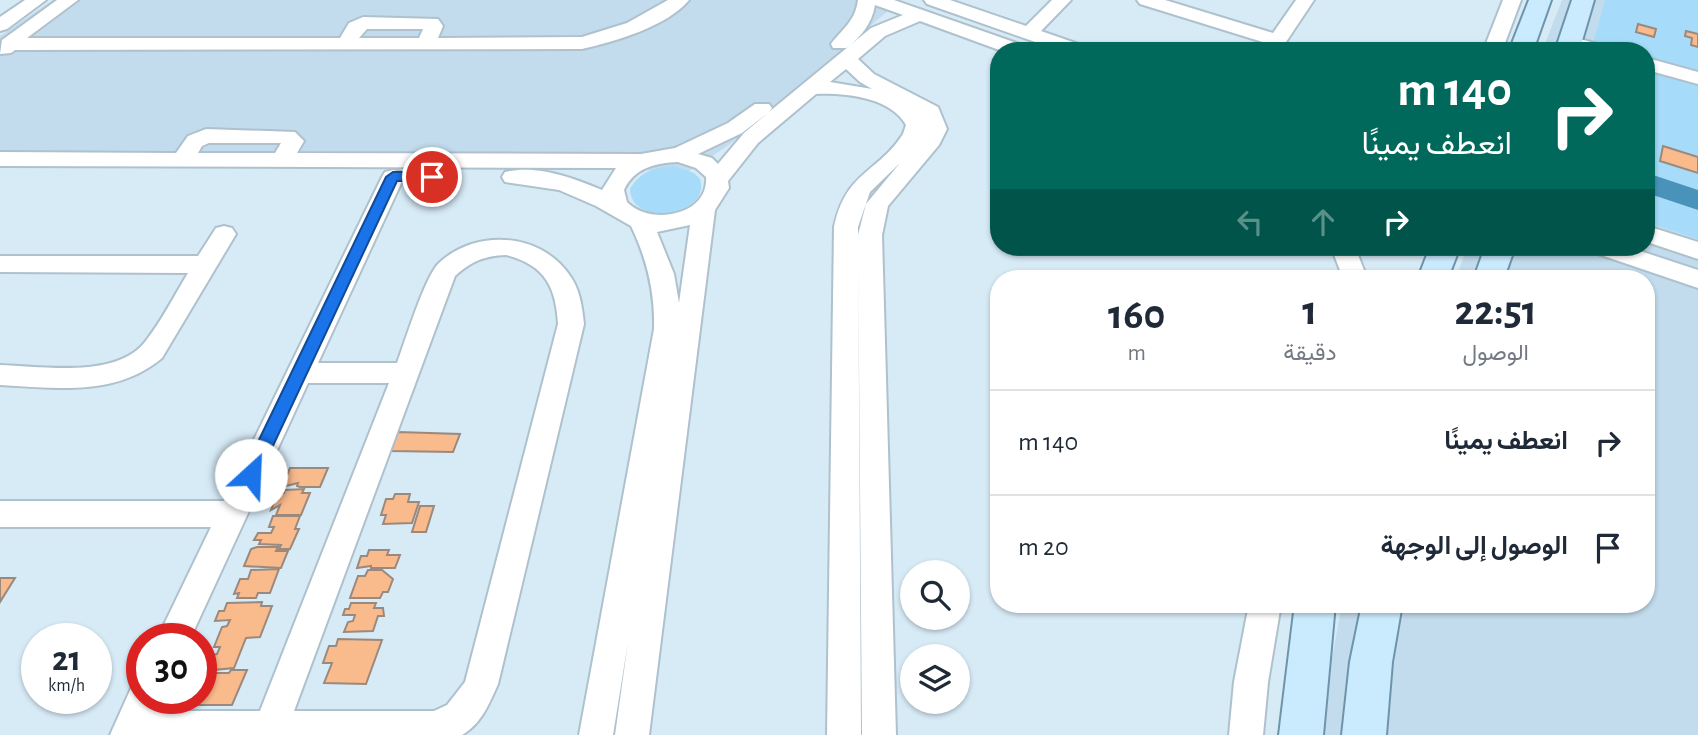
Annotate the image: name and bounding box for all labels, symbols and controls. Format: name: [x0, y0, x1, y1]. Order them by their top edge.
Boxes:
text: 140 m: [1397, 66, 1512, 115]
icon: right: [1536, 70, 1627, 161]
text: انعطف يمينًا: [1361, 128, 1512, 160]
pin: [402, 147, 462, 207]
icon: arrive: [413, 158, 451, 196]
icon: left: [1231, 203, 1269, 241]
icon: ahead: [1304, 203, 1342, 241]
icon: right: [1377, 203, 1415, 241]
text: 1: [1302, 290, 1317, 332]
text: 22:51: [1455, 290, 1537, 332]
text: 160: [1108, 294, 1165, 336]
text: m: [1127, 342, 1146, 365]
text: دقيقة: [1283, 342, 1337, 365]
text: الوصول: [1463, 342, 1529, 365]
icon: right: [1589, 424, 1627, 462]
text: انعطف يمينًا: [1444, 428, 1568, 454]
text: 140 m: [1018, 429, 1078, 455]
position arrow: [214, 438, 288, 512]
icon: arrive: [1589, 529, 1627, 567]
text: الوصول إلى الوجهة: [1380, 533, 1568, 559]
text: 20 m: [1018, 534, 1069, 560]
map controls: [900, 560, 970, 714]
button: search: [900, 560, 970, 630]
speed limit sign: 30: [126, 623, 217, 714]
text: 21: [52, 642, 81, 677]
button: layers: [900, 644, 970, 714]
text: km/h: [48, 677, 85, 695]

